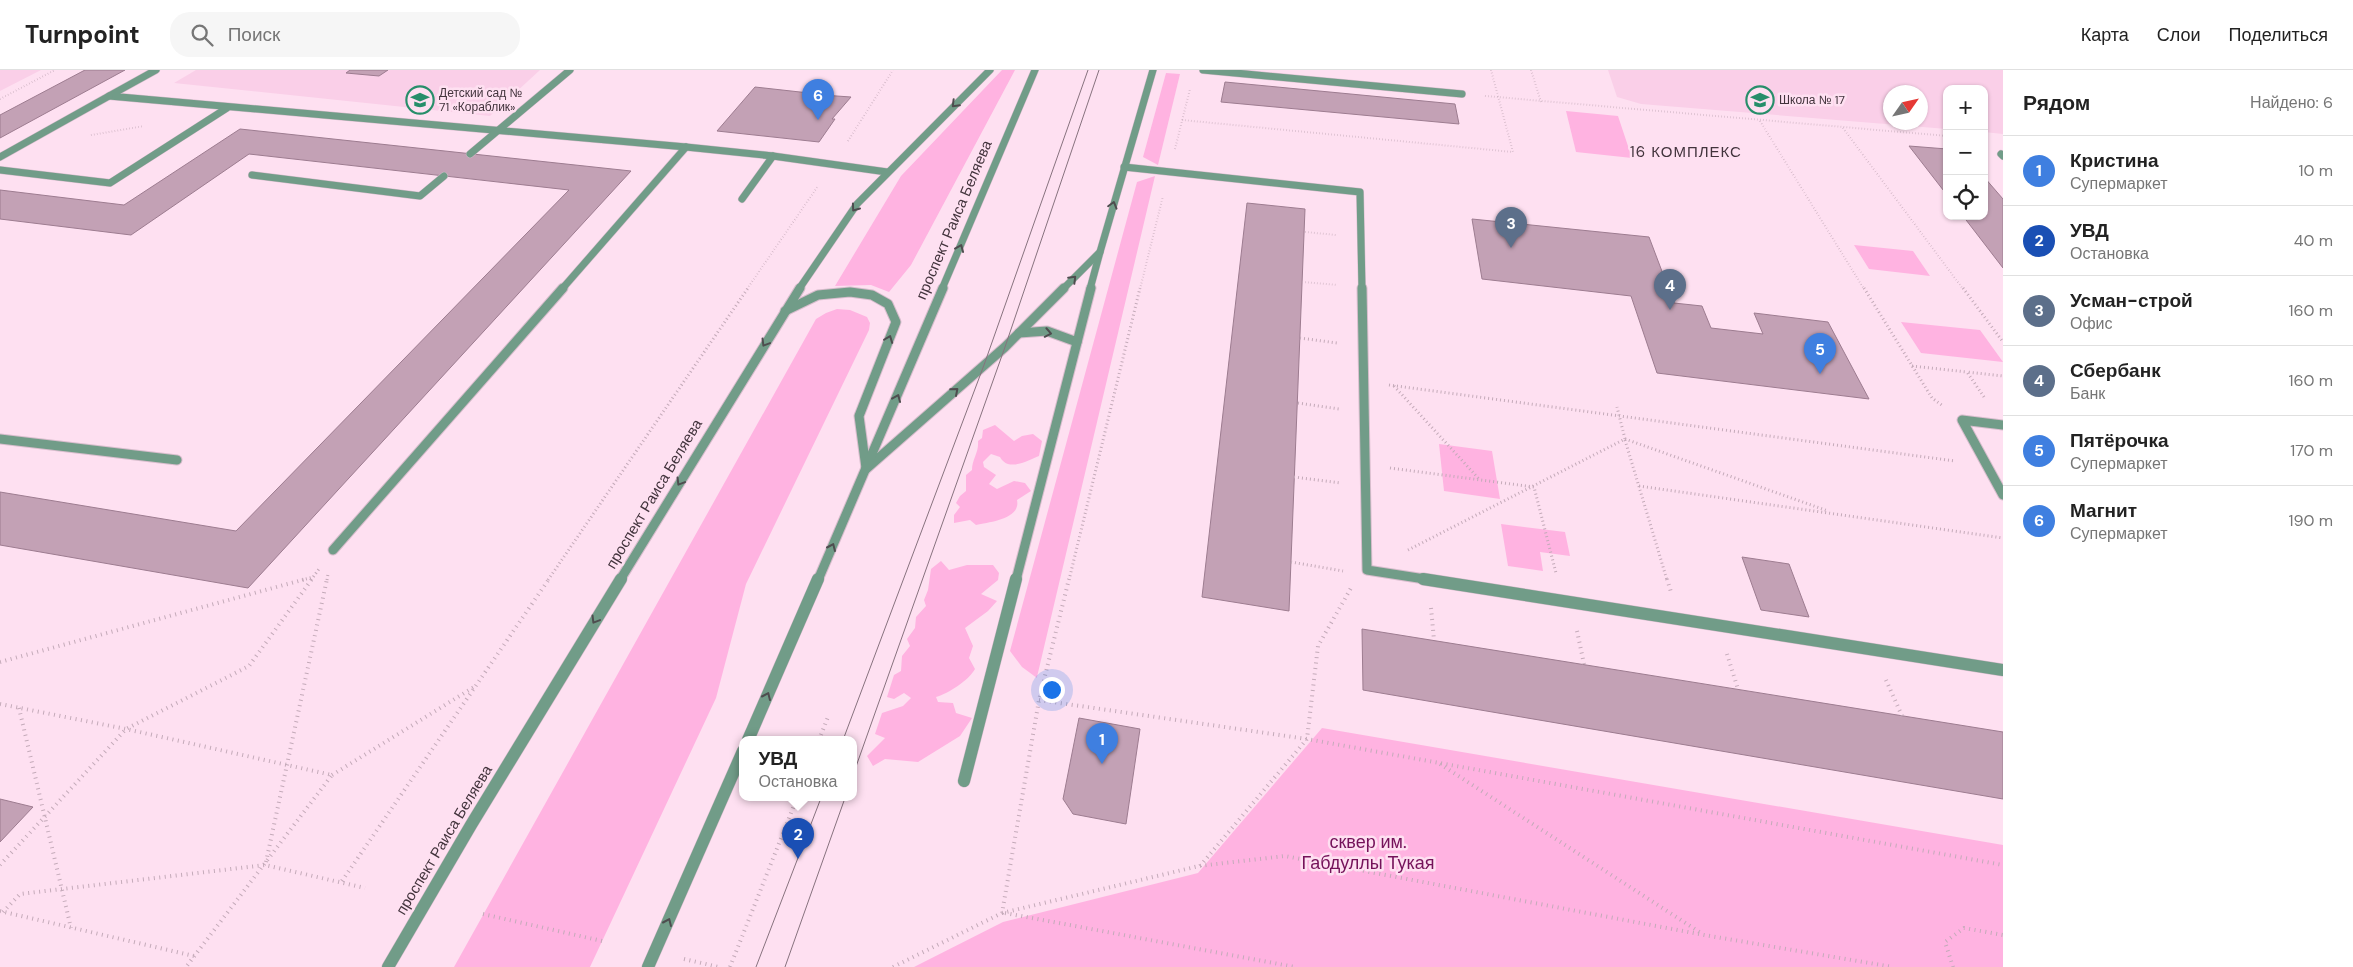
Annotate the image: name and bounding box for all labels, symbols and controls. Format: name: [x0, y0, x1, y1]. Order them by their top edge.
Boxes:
search box: [170, 12, 520, 57]
text: Turnpoint: [25, 19, 140, 50]
icon: search: [188, 21, 216, 49]
text: Поиск: [228, 22, 280, 47]
text: Карта: [2081, 23, 2129, 47]
text: Слои: [2157, 23, 2201, 47]
text: Поделиться: [2229, 23, 2328, 47]
pin: 6: [802, 79, 834, 120]
school or university icon: Детский сад № 71 «Кораблик»: [405, 85, 435, 115]
place label: Детский сад № 71 «Кораблик»: [439, 85, 522, 115]
school or university icon: Школа № 17: [1745, 85, 1775, 115]
north arrow: [1883, 85, 1928, 130]
map controls: [1943, 85, 1988, 220]
button: +: [1943, 85, 1988, 130]
text: Рядом: [2023, 89, 2090, 117]
place label: Школа № 17: [1779, 92, 1845, 108]
text: Найдено: 6: [2250, 92, 2333, 113]
one-way arrow: [952, 98, 961, 107]
button: −: [1943, 130, 1988, 175]
street label: проспект Раиса Беляева: [911, 137, 997, 303]
district label: 16 КОМПЛЕКС: [1630, 142, 1742, 162]
text: Кристина: [2070, 148, 2158, 173]
text: 1: [2036, 160, 2042, 181]
text: 10 m: [2299, 160, 2333, 181]
text: Супермаркет: [2070, 173, 2168, 194]
button: locate: [1943, 175, 1988, 220]
one-way arrow: [1108, 201, 1118, 209]
one-way arrow: [852, 202, 861, 212]
pin: 3: [1495, 207, 1527, 248]
text: УВД: [2070, 218, 2109, 243]
text: 2: [2034, 230, 2044, 251]
text: 40 m: [2294, 230, 2333, 251]
text: Остановка: [2070, 243, 2149, 264]
one-way arrow: [954, 244, 964, 253]
pin: 4: [1654, 269, 1686, 310]
one-way arrow: [1067, 275, 1076, 284]
text: Усман-строй: [2070, 288, 2193, 313]
text: 3: [2034, 300, 2044, 321]
text: 160 m: [2289, 300, 2333, 321]
text: Офис: [2070, 313, 2113, 334]
one-way arrow: [1044, 327, 1053, 338]
pin: 5: [1804, 333, 1836, 374]
one-way arrow: [883, 335, 893, 344]
one-way arrow: [761, 338, 771, 347]
text: Сбербанк: [2070, 358, 2161, 383]
text: 4: [2034, 370, 2044, 391]
text: 160 m: [2289, 370, 2333, 391]
text: Банк: [2070, 383, 2105, 404]
one-way arrow: [950, 388, 959, 397]
one-way arrow: [891, 394, 901, 402]
street label: проспект Раиса Беляева: [601, 415, 707, 573]
text: Пятёрочка: [2070, 428, 2168, 453]
text: 5: [2034, 440, 2044, 461]
text: 170 m: [2290, 440, 2333, 461]
text: Супермаркет: [2070, 453, 2168, 474]
one-way arrow: [677, 476, 687, 485]
text: Магнит: [2070, 498, 2137, 523]
text: 6: [2034, 510, 2044, 531]
text: 190 m: [2289, 510, 2333, 531]
text: Супермаркет: [2070, 523, 2168, 544]
one-way arrow: [826, 543, 837, 552]
one-way arrow: [592, 615, 602, 624]
your location: [1039, 677, 1065, 703]
one-way arrow: [761, 692, 772, 701]
pin: 1: [1086, 723, 1118, 764]
popup: [739, 736, 857, 801]
text: УВД: [759, 746, 797, 771]
street label: проспект Раиса Беляева: [391, 761, 497, 919]
text: Остановка: [759, 771, 837, 792]
pin: 2: [782, 818, 814, 859]
park label: сквер им. Габдуллы Тукая: [1301, 830, 1435, 875]
one-way arrow: [662, 919, 672, 927]

